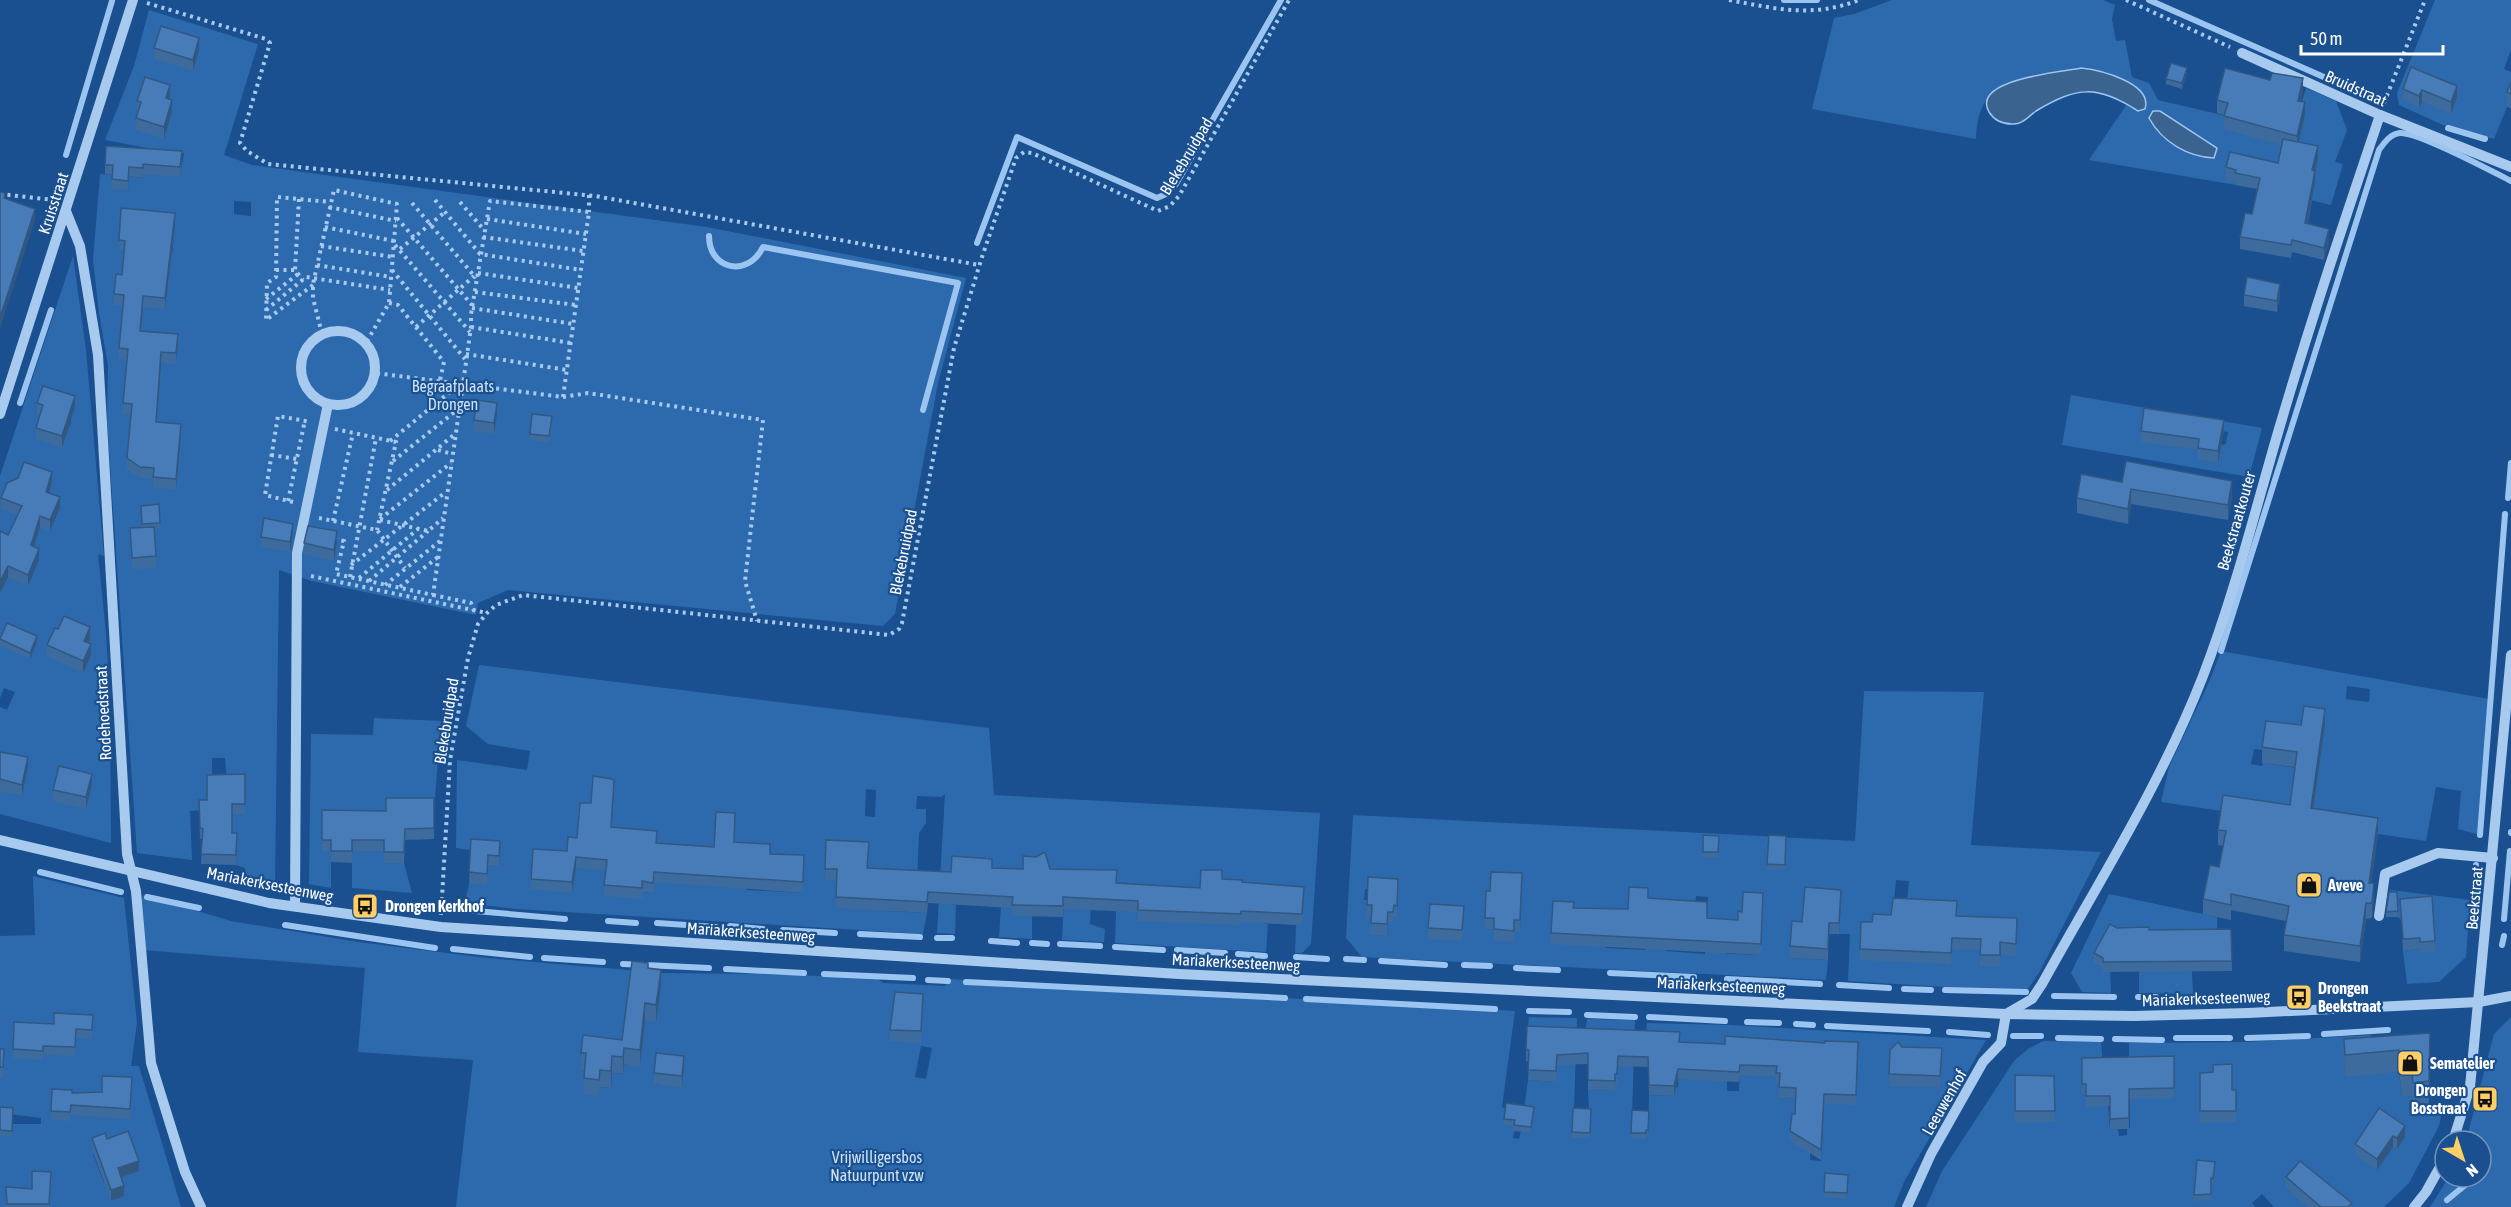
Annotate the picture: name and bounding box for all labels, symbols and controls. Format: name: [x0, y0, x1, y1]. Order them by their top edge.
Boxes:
scale bar: [2301, 18, 2444, 56]
text: 50 m: [2310, 28, 2342, 49]
street label: Bruidstraat: [2322, 66, 2390, 110]
street label: Blekebruidpad: [1156, 114, 1217, 198]
street label: Kruisstraat: [35, 170, 72, 236]
park label: Begraafplaats Drongen: [412, 377, 495, 414]
street label: Beekstraatkouter: [2213, 469, 2259, 572]
street label: Blekebruidpad: [886, 508, 921, 597]
street label: Rodehoedstraat: [92, 665, 114, 761]
street label: Blekebruidpad: [430, 677, 463, 765]
street label: Mariakerksesteenweg: [205, 863, 335, 906]
street label: Beekstraat: [2462, 865, 2486, 930]
shop icon: Aveve: [2294, 870, 2324, 900]
place label: Aveve: [2327, 876, 2363, 894]
bus stop icon: Drongen Kerkhof: [350, 891, 380, 921]
place label: Drongen Kerkhof: [385, 897, 485, 915]
street label: Mariakerksesteenweg: [686, 919, 816, 946]
street label: Mariakerksesteenweg: [1171, 950, 1301, 975]
street label: Mariakerksesteenweg: [1656, 973, 1786, 998]
place label: Drongen Beekstraat: [2318, 979, 2382, 1015]
bus stop icon: Drongen Beekstraat: [2284, 982, 2314, 1012]
street label: Mariakerksesteenweg: [2141, 987, 2271, 1010]
shop icon: Sematelier: [2395, 1048, 2425, 1078]
place label: Sematelier: [2430, 1054, 2495, 1072]
street label: Leeuwenhof: [1918, 1066, 1970, 1138]
place label: Drongen Bosstraat: [2411, 1081, 2466, 1117]
bus stop icon: Drongen Bosstraat: [2470, 1084, 2500, 1114]
north arrow: [2433, 1129, 2493, 1189]
park label: Vrijwilligersbos Natuurpunt vzw: [830, 1148, 924, 1185]
text: N: [2463, 1161, 2482, 1181]

